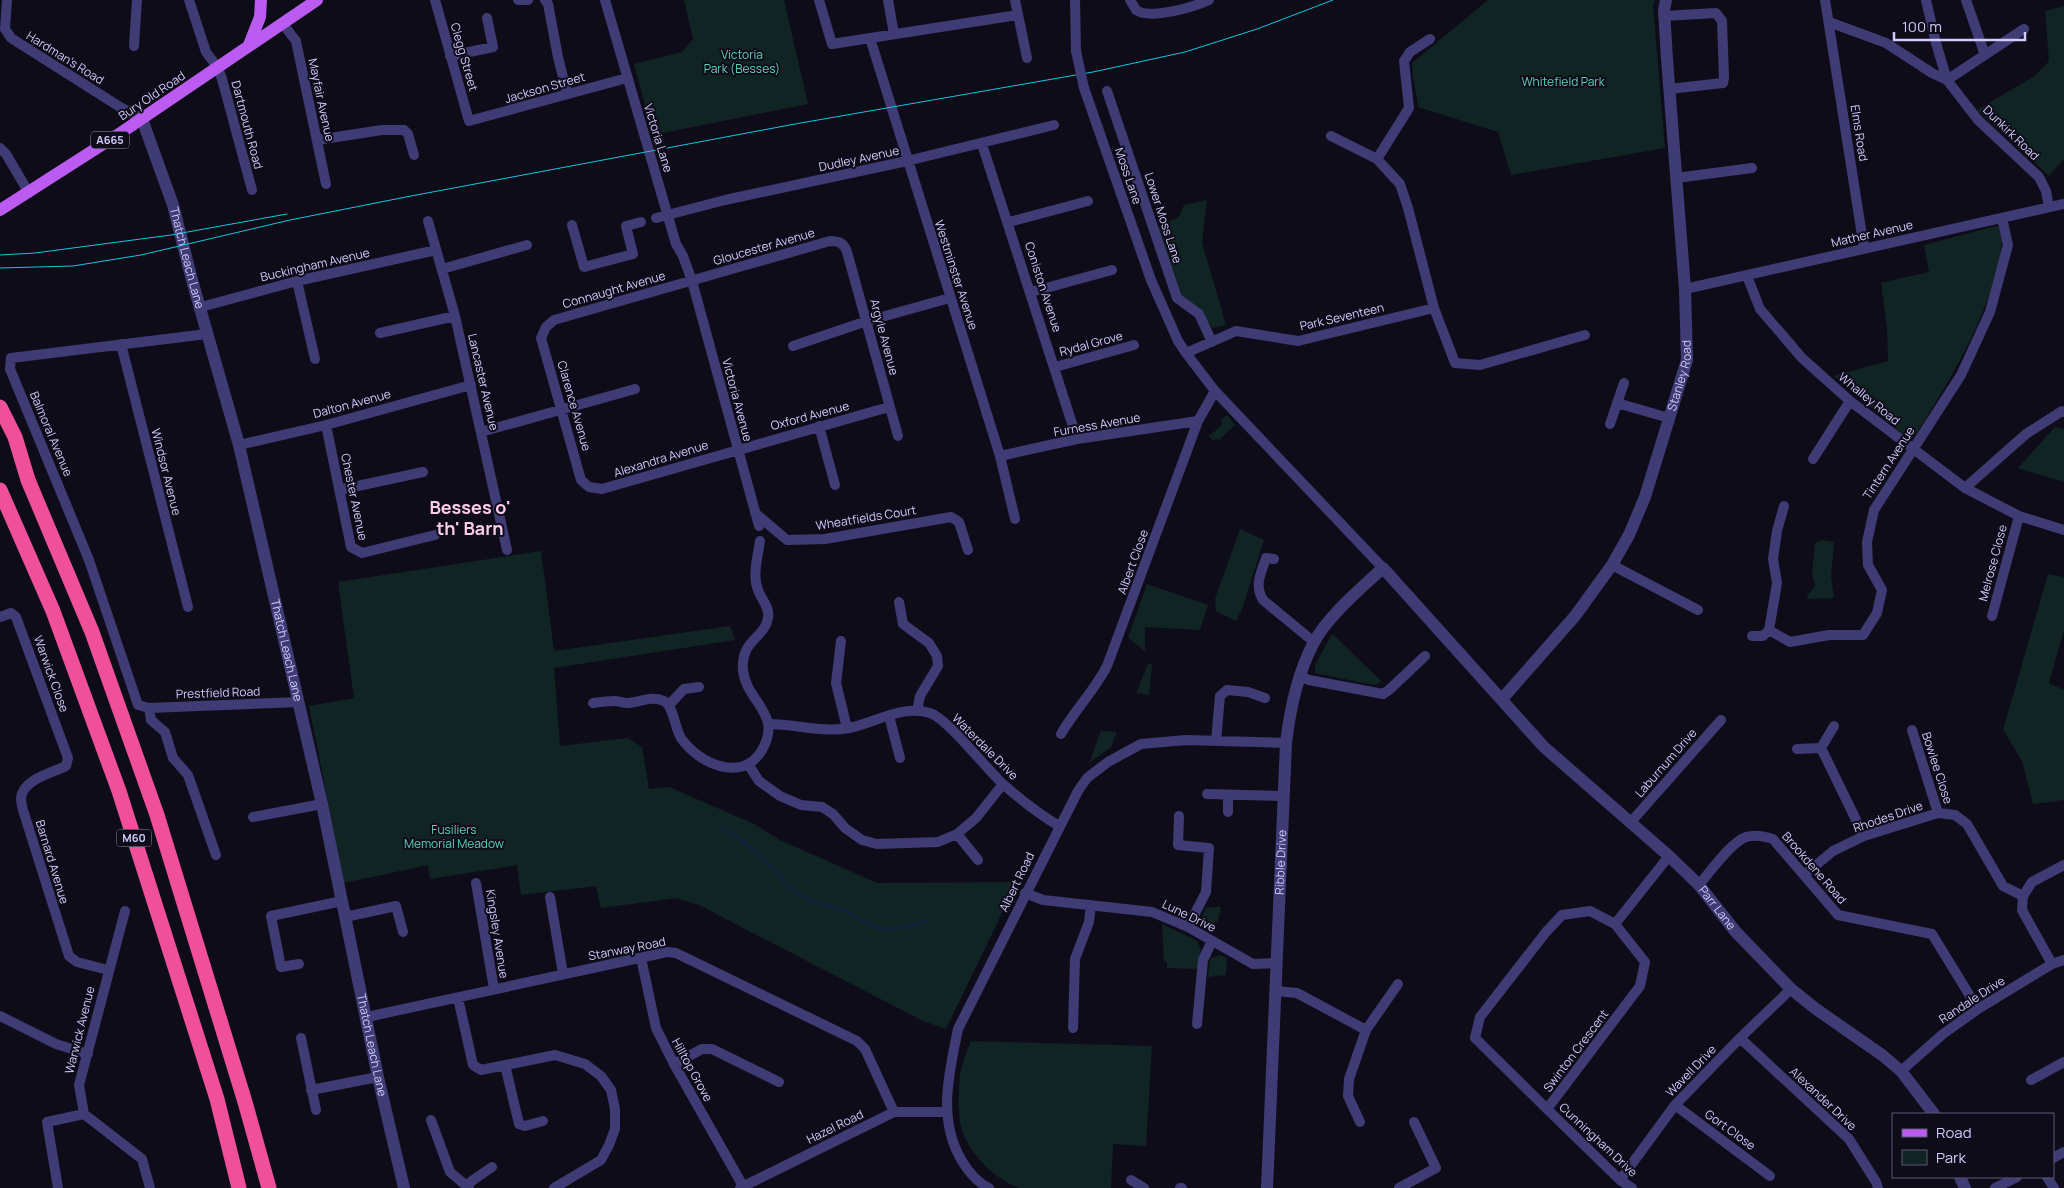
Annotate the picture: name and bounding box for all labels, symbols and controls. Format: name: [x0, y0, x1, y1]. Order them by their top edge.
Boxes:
scale bar: [1894, 10, 2025, 42]
text: 100 m: [1902, 16, 1942, 37]
street label: Clegg Street: [447, 21, 482, 93]
street label: Hardman's Road: [23, 27, 107, 88]
park label: Victoria Park (Besses): [704, 46, 780, 77]
street label: Mayfair Avenue: [304, 57, 339, 143]
street label: Bury Old Road: [115, 67, 188, 124]
street label: Jackson Street: [503, 68, 587, 107]
park label: Whitefield Park: [1521, 73, 1606, 90]
street label: Dartmouth Road: [227, 79, 267, 171]
street label: Victoria Lane: [640, 101, 677, 174]
street label: Dunkirk Road: [1979, 101, 2043, 164]
street label: Elms Road: [1847, 103, 1872, 162]
road number: A665: [91, 132, 129, 148]
street label: Dudley Avenue: [817, 142, 901, 175]
street label: Moss Lane: [1111, 145, 1146, 207]
street label: Lower Moss Lane: [1141, 170, 1186, 266]
street label: Thatch Leach Lane: [166, 205, 209, 311]
street label: Mather Avenue: [1829, 216, 1914, 251]
street label: Westminster Avenue: [931, 218, 982, 332]
street label: Gloucester Avenue: [711, 224, 817, 269]
street label: Coniston Avenue: [1021, 239, 1066, 334]
street label: Buckingham Avenue: [259, 244, 371, 285]
street label: Connaught Avenue: [560, 267, 667, 312]
street label: Argyle Avenue: [866, 297, 903, 377]
street label: Park Seventeen: [1298, 299, 1386, 334]
street label: Rydal Grove: [1057, 327, 1124, 360]
street label: Lancaster Avenue: [464, 332, 503, 432]
street label: Stanley Road: [1663, 340, 1695, 413]
street label: Victoria Avenue: [718, 356, 757, 443]
street label: Clarence Avenue: [553, 359, 595, 453]
street label: Whalley Road: [1835, 368, 1904, 429]
street label: Dalton Avenue: [311, 385, 393, 422]
street label: Balmoral Avenue: [26, 389, 77, 479]
street label: Oxford Avenue: [769, 397, 851, 434]
street label: Furness Avenue: [1052, 409, 1142, 440]
street label: Tintern Avenue: [1859, 423, 1918, 502]
street label: Windsor Avenue: [147, 427, 186, 517]
street label: Alexandra Avenue: [611, 436, 710, 481]
street label: Chester Avenue: [337, 452, 372, 542]
district label: Besses o' th' Barn: [429, 495, 511, 540]
street label: Wheatfields Court: [814, 501, 918, 534]
street label: Melrose Close: [1974, 523, 2011, 603]
street label: Albert Close: [1113, 527, 1152, 597]
street label: Thatch Leach Lane: [267, 597, 307, 703]
street label: Warwick Close: [30, 633, 73, 715]
street label: Prestfield Road: [175, 683, 261, 702]
street label: Waterdale Drive: [949, 710, 1022, 783]
street label: Laburnum Drive: [1631, 725, 1700, 801]
street label: Bowlee Close: [1918, 730, 1957, 806]
street label: Rhodes Drive: [1851, 797, 1925, 836]
street label: Barnard Avenue: [32, 818, 73, 906]
park label: Fusiliers Memorial Meadow: [404, 821, 504, 852]
street label: Brookdene Road: [1778, 828, 1850, 907]
street label: Ribble Drive: [1271, 829, 1290, 895]
road number: M60: [116, 830, 152, 846]
street label: Albert Road: [995, 849, 1038, 914]
street label: Parr Lane: [1695, 882, 1740, 933]
street label: Kingsley Avenue: [482, 888, 513, 980]
street label: Lune Drive: [1160, 895, 1219, 936]
street label: Stanway Road: [587, 933, 667, 964]
street label: Randale Drive: [1935, 972, 2008, 1027]
street label: Warwick Avenue: [60, 984, 99, 1075]
street label: Thatch Leach Lane: [353, 992, 391, 1098]
street label: Swinton Crescent: [1539, 1006, 1612, 1095]
street label: Hilltop Grove: [668, 1035, 717, 1105]
street label: Wavell Drive: [1662, 1041, 1720, 1100]
street label: Alexander Drive: [1786, 1063, 1861, 1134]
street label: Cunningham Drive: [1555, 1099, 1641, 1180]
street label: Hazel Road: [803, 1105, 866, 1148]
street label: Gort Close: [1701, 1105, 1759, 1154]
legend: [1892, 1113, 2054, 1178]
text: Road: [1936, 1122, 1972, 1143]
text: Park: [1936, 1147, 1966, 1168]

